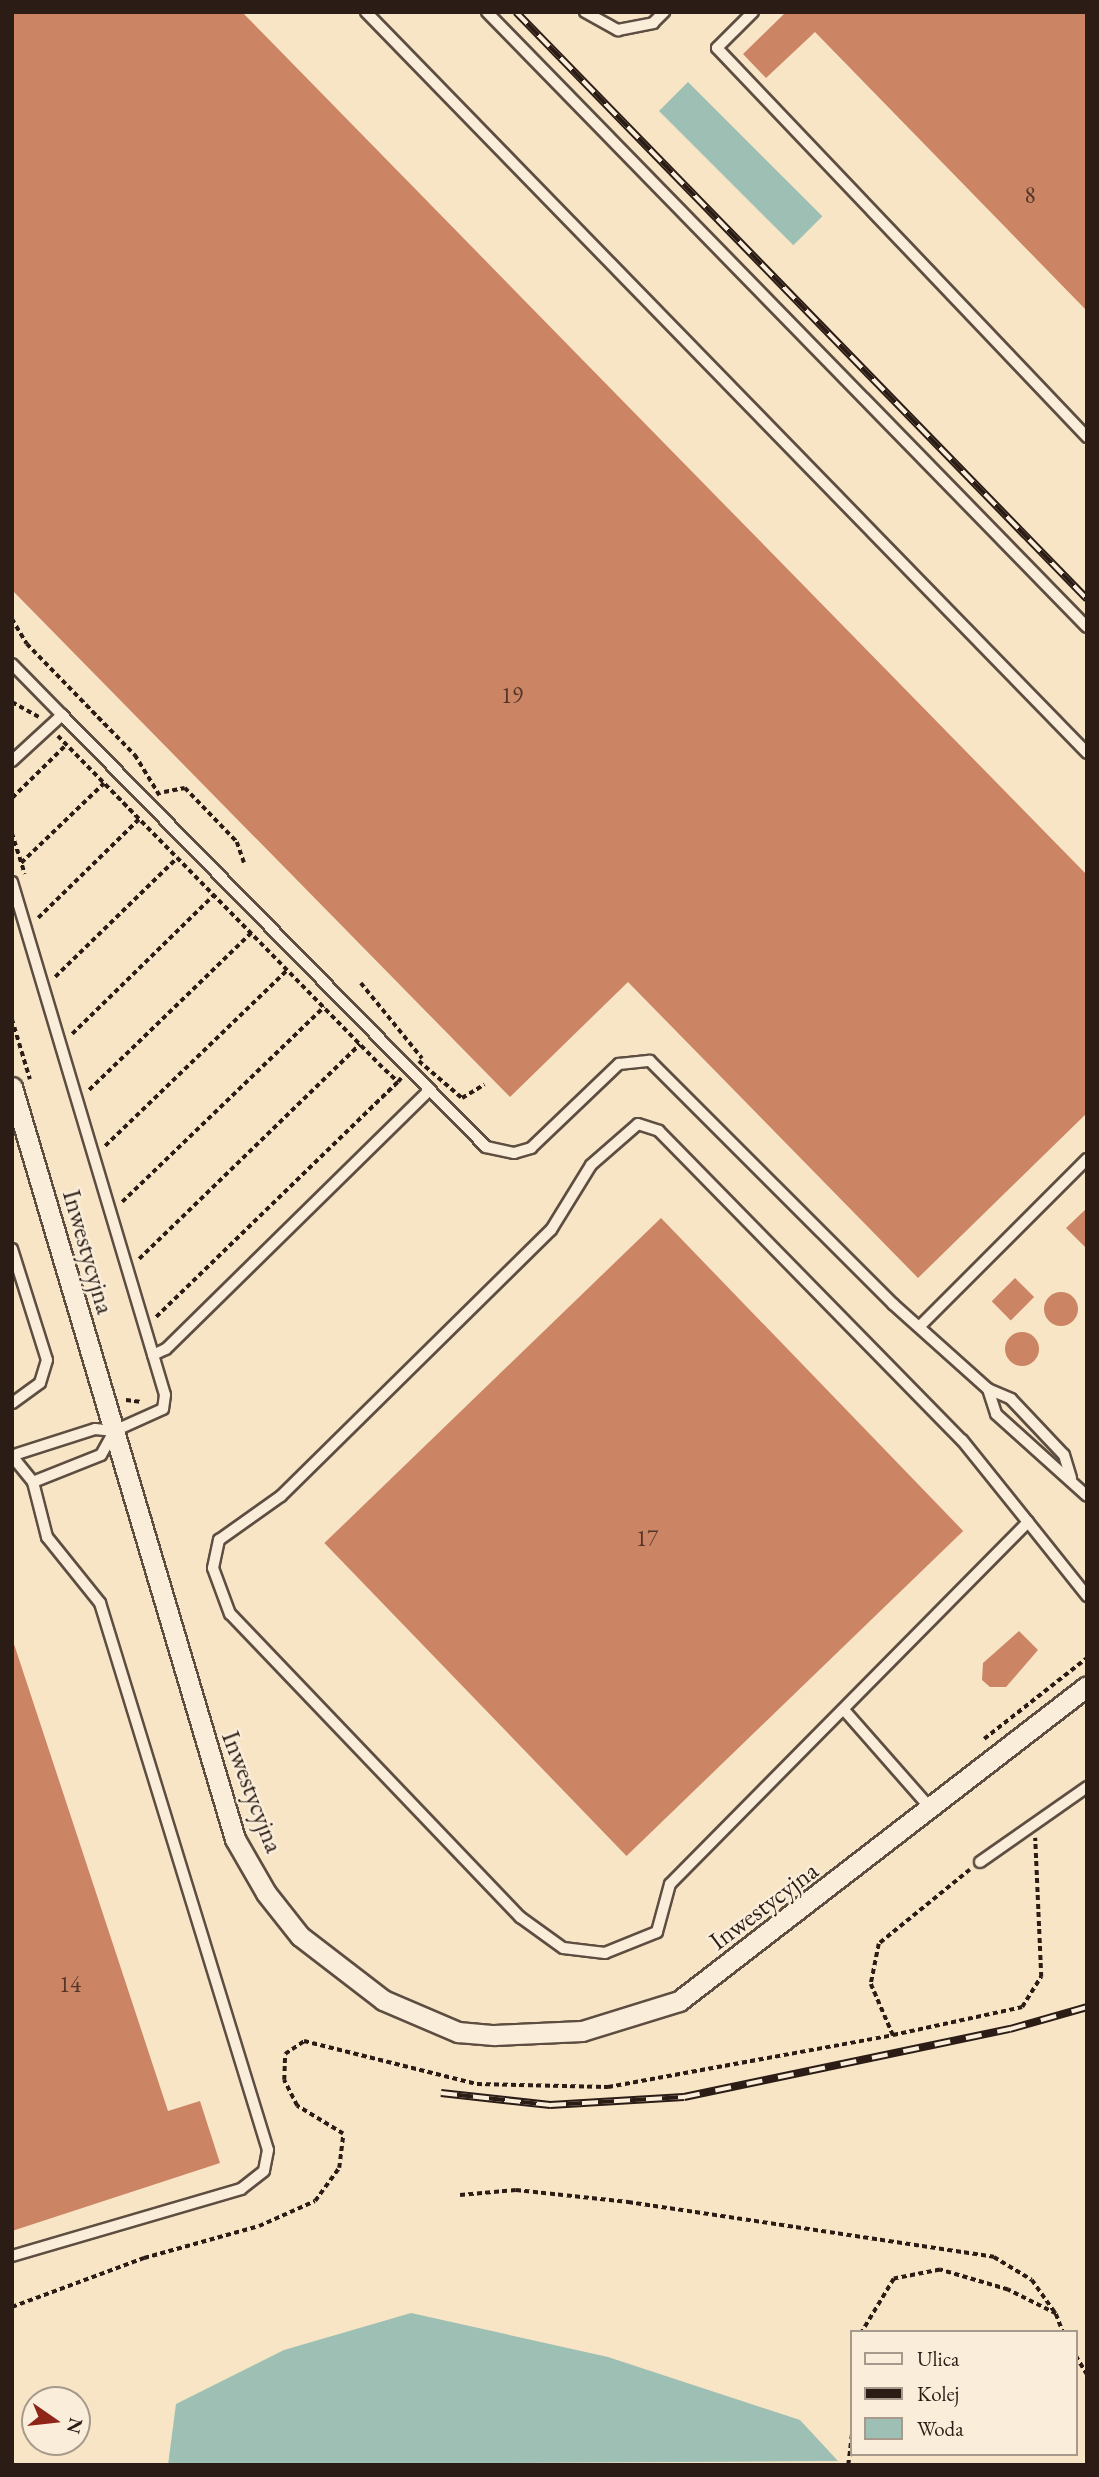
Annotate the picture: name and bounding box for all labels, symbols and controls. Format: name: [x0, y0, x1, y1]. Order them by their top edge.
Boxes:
house number: 8: [1024, 181, 1036, 209]
house number: 19: [501, 681, 523, 709]
street label: Inwestycyjna: [55, 1186, 121, 1318]
house number: 17: [636, 1524, 658, 1552]
street label: Inwestycyjna: [215, 1727, 289, 1857]
street label: Inwestycyjna: [704, 1855, 824, 1957]
house number: 14: [59, 1970, 81, 1998]
legend: [850, 2330, 1078, 2456]
text: Ulica: [917, 2345, 959, 2372]
text: Kolej: [917, 2380, 959, 2407]
north arrow: [21, 2386, 91, 2456]
text: N: [61, 2415, 89, 2436]
text: Woda: [917, 2415, 964, 2442]

